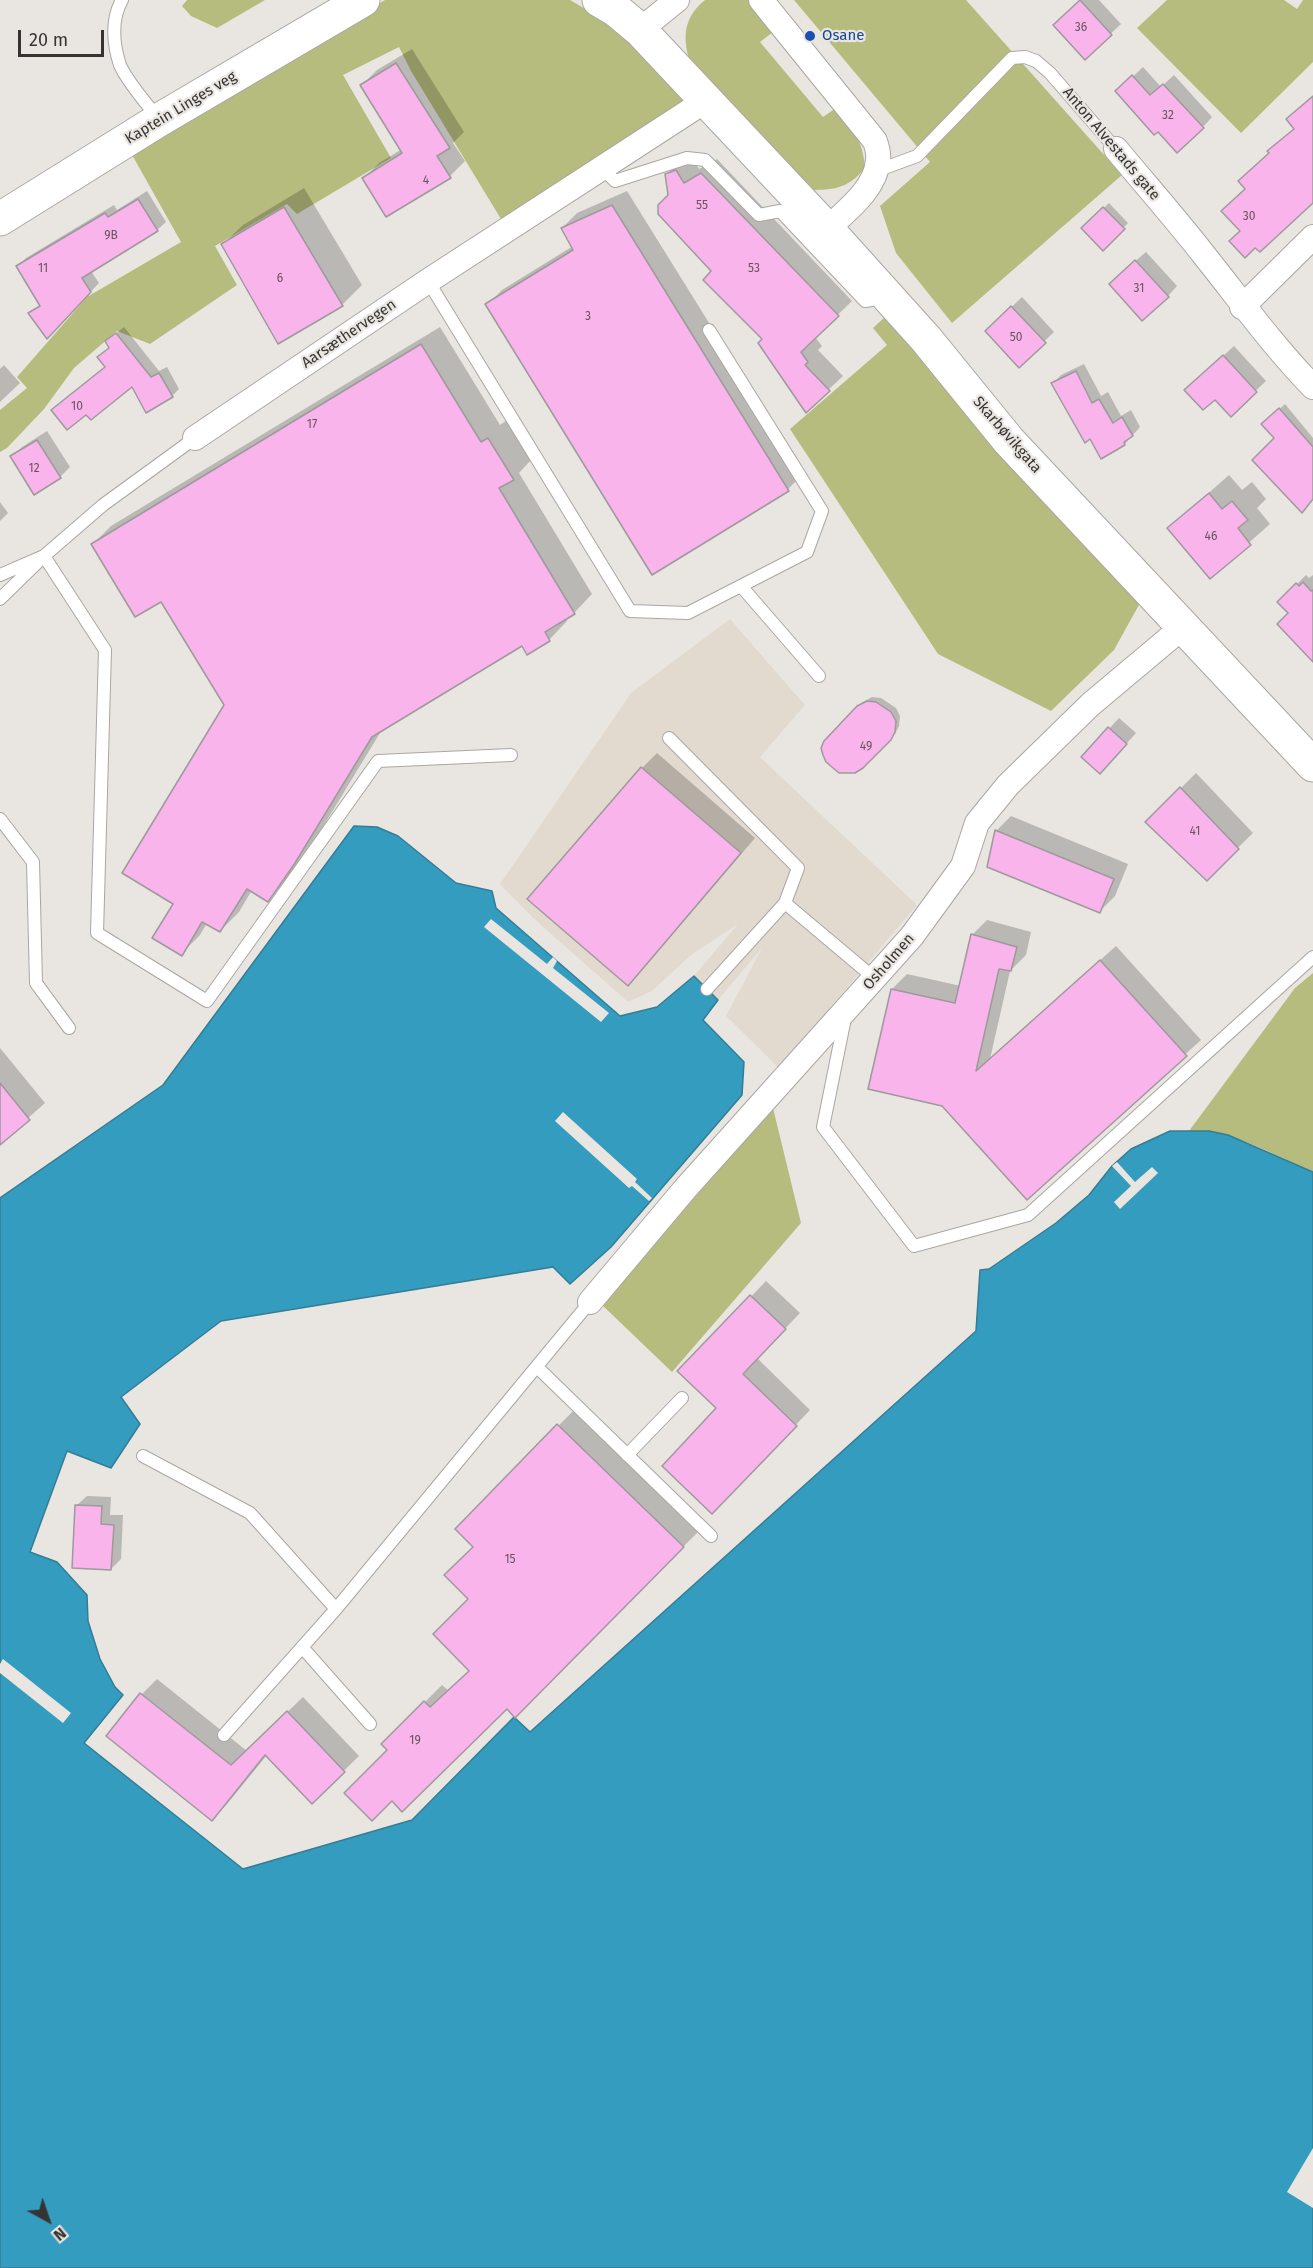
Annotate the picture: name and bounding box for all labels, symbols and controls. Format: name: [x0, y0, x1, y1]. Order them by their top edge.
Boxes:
scale bar: [21, 18, 106, 56]
house number: 36: [1075, 21, 1087, 35]
place label: Osane: [822, 27, 864, 45]
text: 20 m: [29, 29, 68, 51]
marker: Osane: [803, 29, 817, 43]
street label: Kaptein Linges veg: [122, 68, 240, 148]
street label: Anton Alvestads gate: [1058, 84, 1164, 204]
house number: 32: [1162, 109, 1174, 123]
house number: 4: [423, 174, 429, 188]
house number: 55: [696, 199, 708, 213]
house number: 30: [1243, 210, 1255, 224]
house number: 9B: [104, 229, 118, 243]
house number: 11: [38, 262, 48, 276]
house number: 53: [748, 262, 760, 276]
house number: 6: [277, 272, 283, 286]
house number: 31: [1134, 282, 1144, 296]
street label: Aarsæthervegen: [298, 296, 400, 372]
house number: 3: [585, 310, 591, 324]
house number: 50: [1010, 331, 1022, 345]
street label: Skarbøvikgata: [969, 393, 1045, 477]
house number: 10: [71, 400, 83, 414]
house number: 17: [307, 418, 317, 432]
house number: 12: [28, 462, 40, 476]
house number: 46: [1205, 530, 1217, 544]
house number: 49: [860, 740, 872, 754]
house number: 41: [1190, 825, 1200, 839]
street label: Osholmen: [860, 930, 918, 994]
house number: 15: [504, 1553, 516, 1567]
house number: 19: [409, 1734, 421, 1748]
north arrow: [18, 2190, 78, 2250]
text: N: [50, 2223, 70, 2245]

